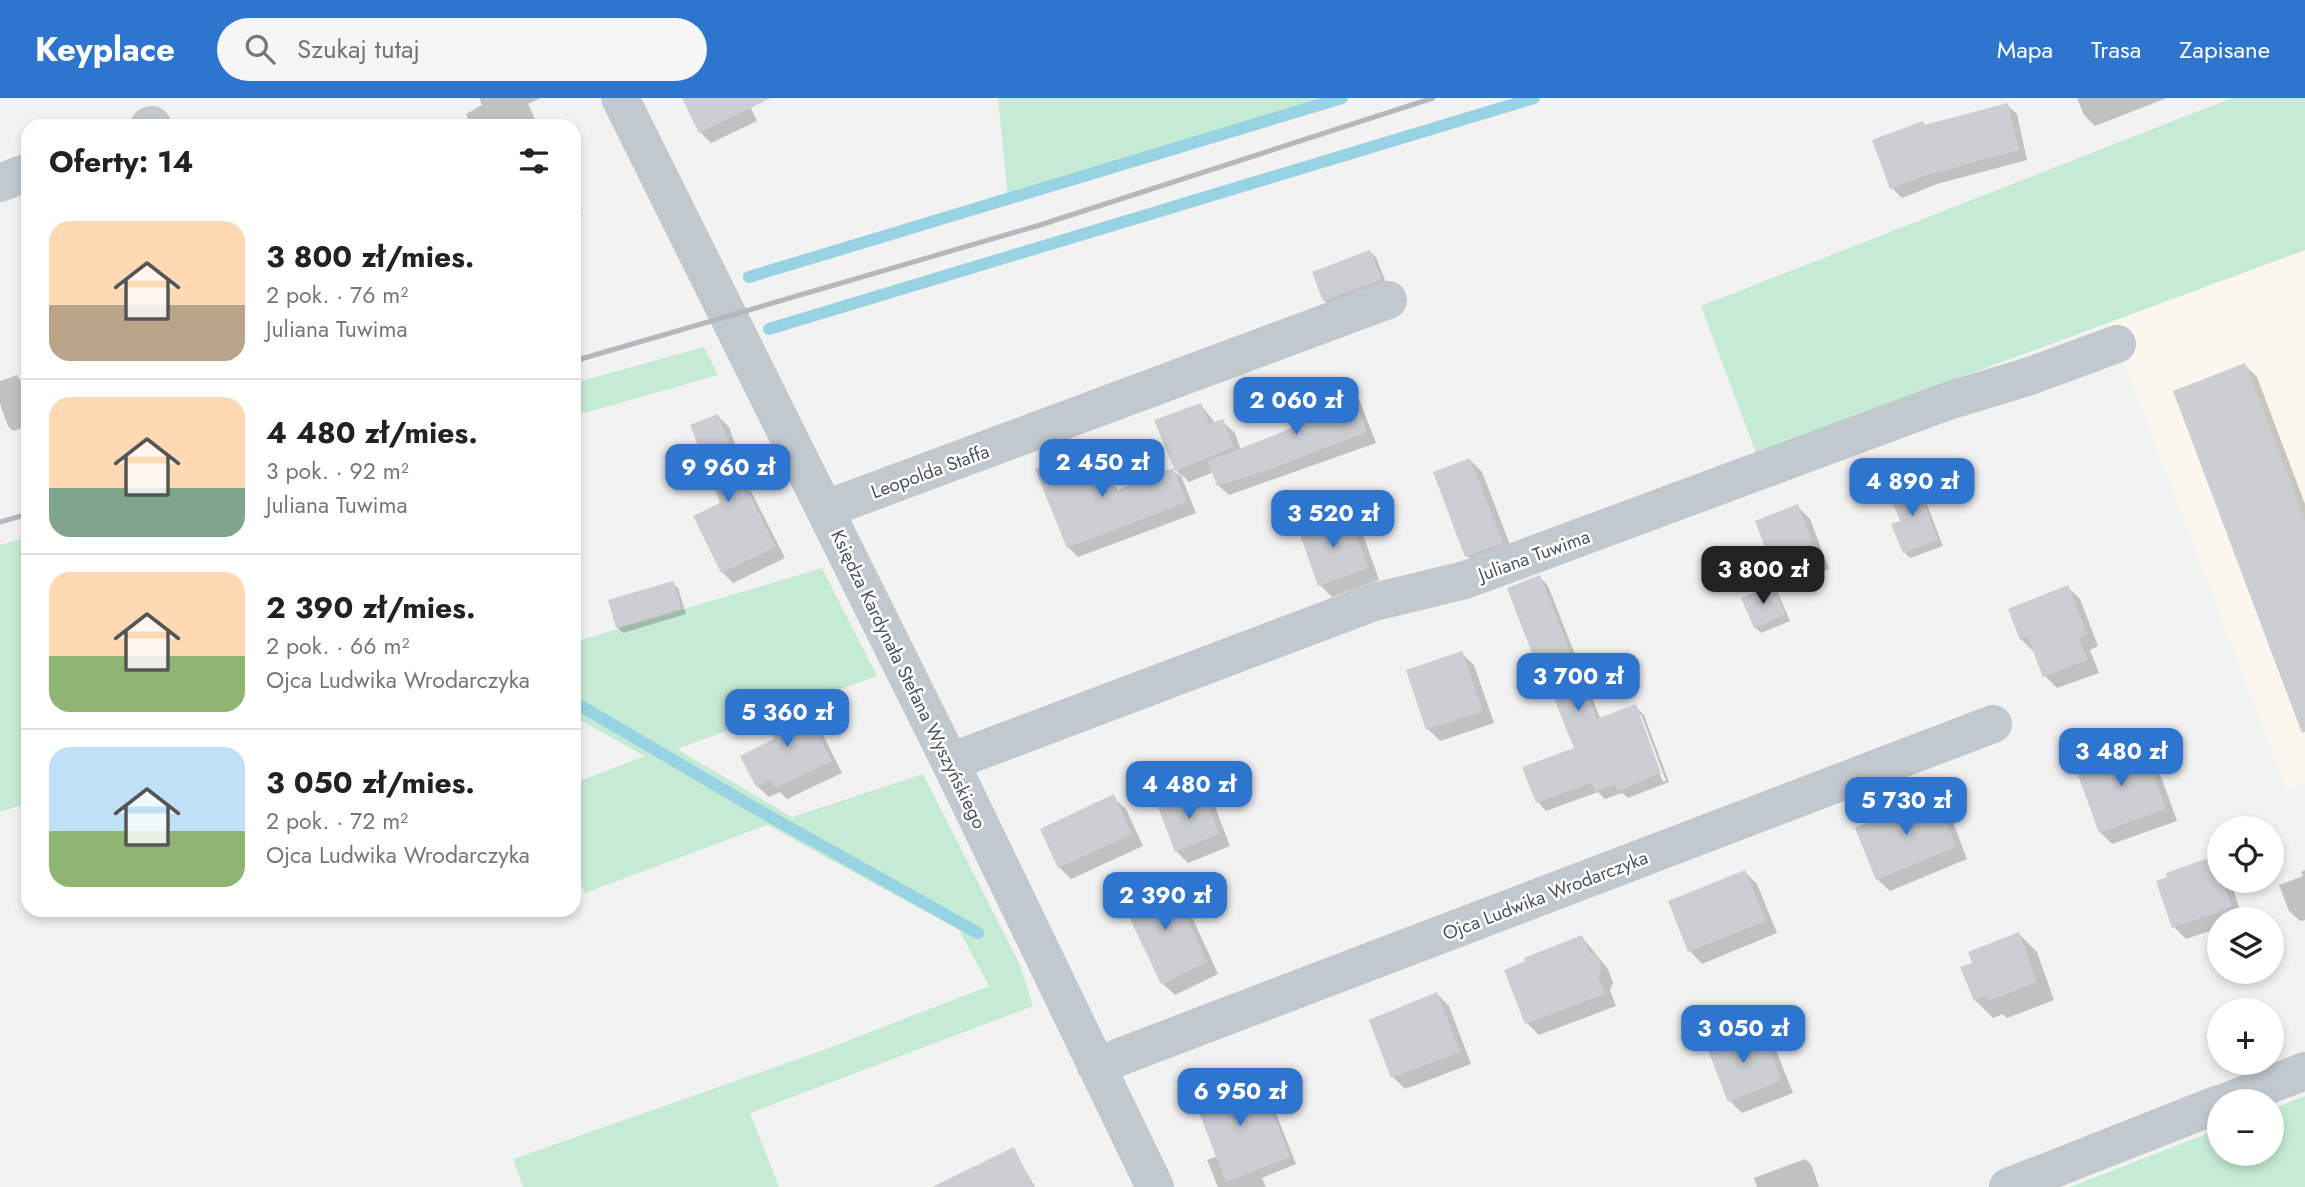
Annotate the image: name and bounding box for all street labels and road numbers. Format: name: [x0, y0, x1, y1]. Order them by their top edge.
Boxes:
street label: Leopolda Staffa: [867, 438, 993, 505]
street label: Juliana Tuwima: [1472, 523, 1594, 589]
street label: Księdza Kardynała Stefana Wyszyńskiego: [824, 525, 993, 833]
street label: Ojca Ludwika Wrodarczyka: [1439, 844, 1652, 947]

